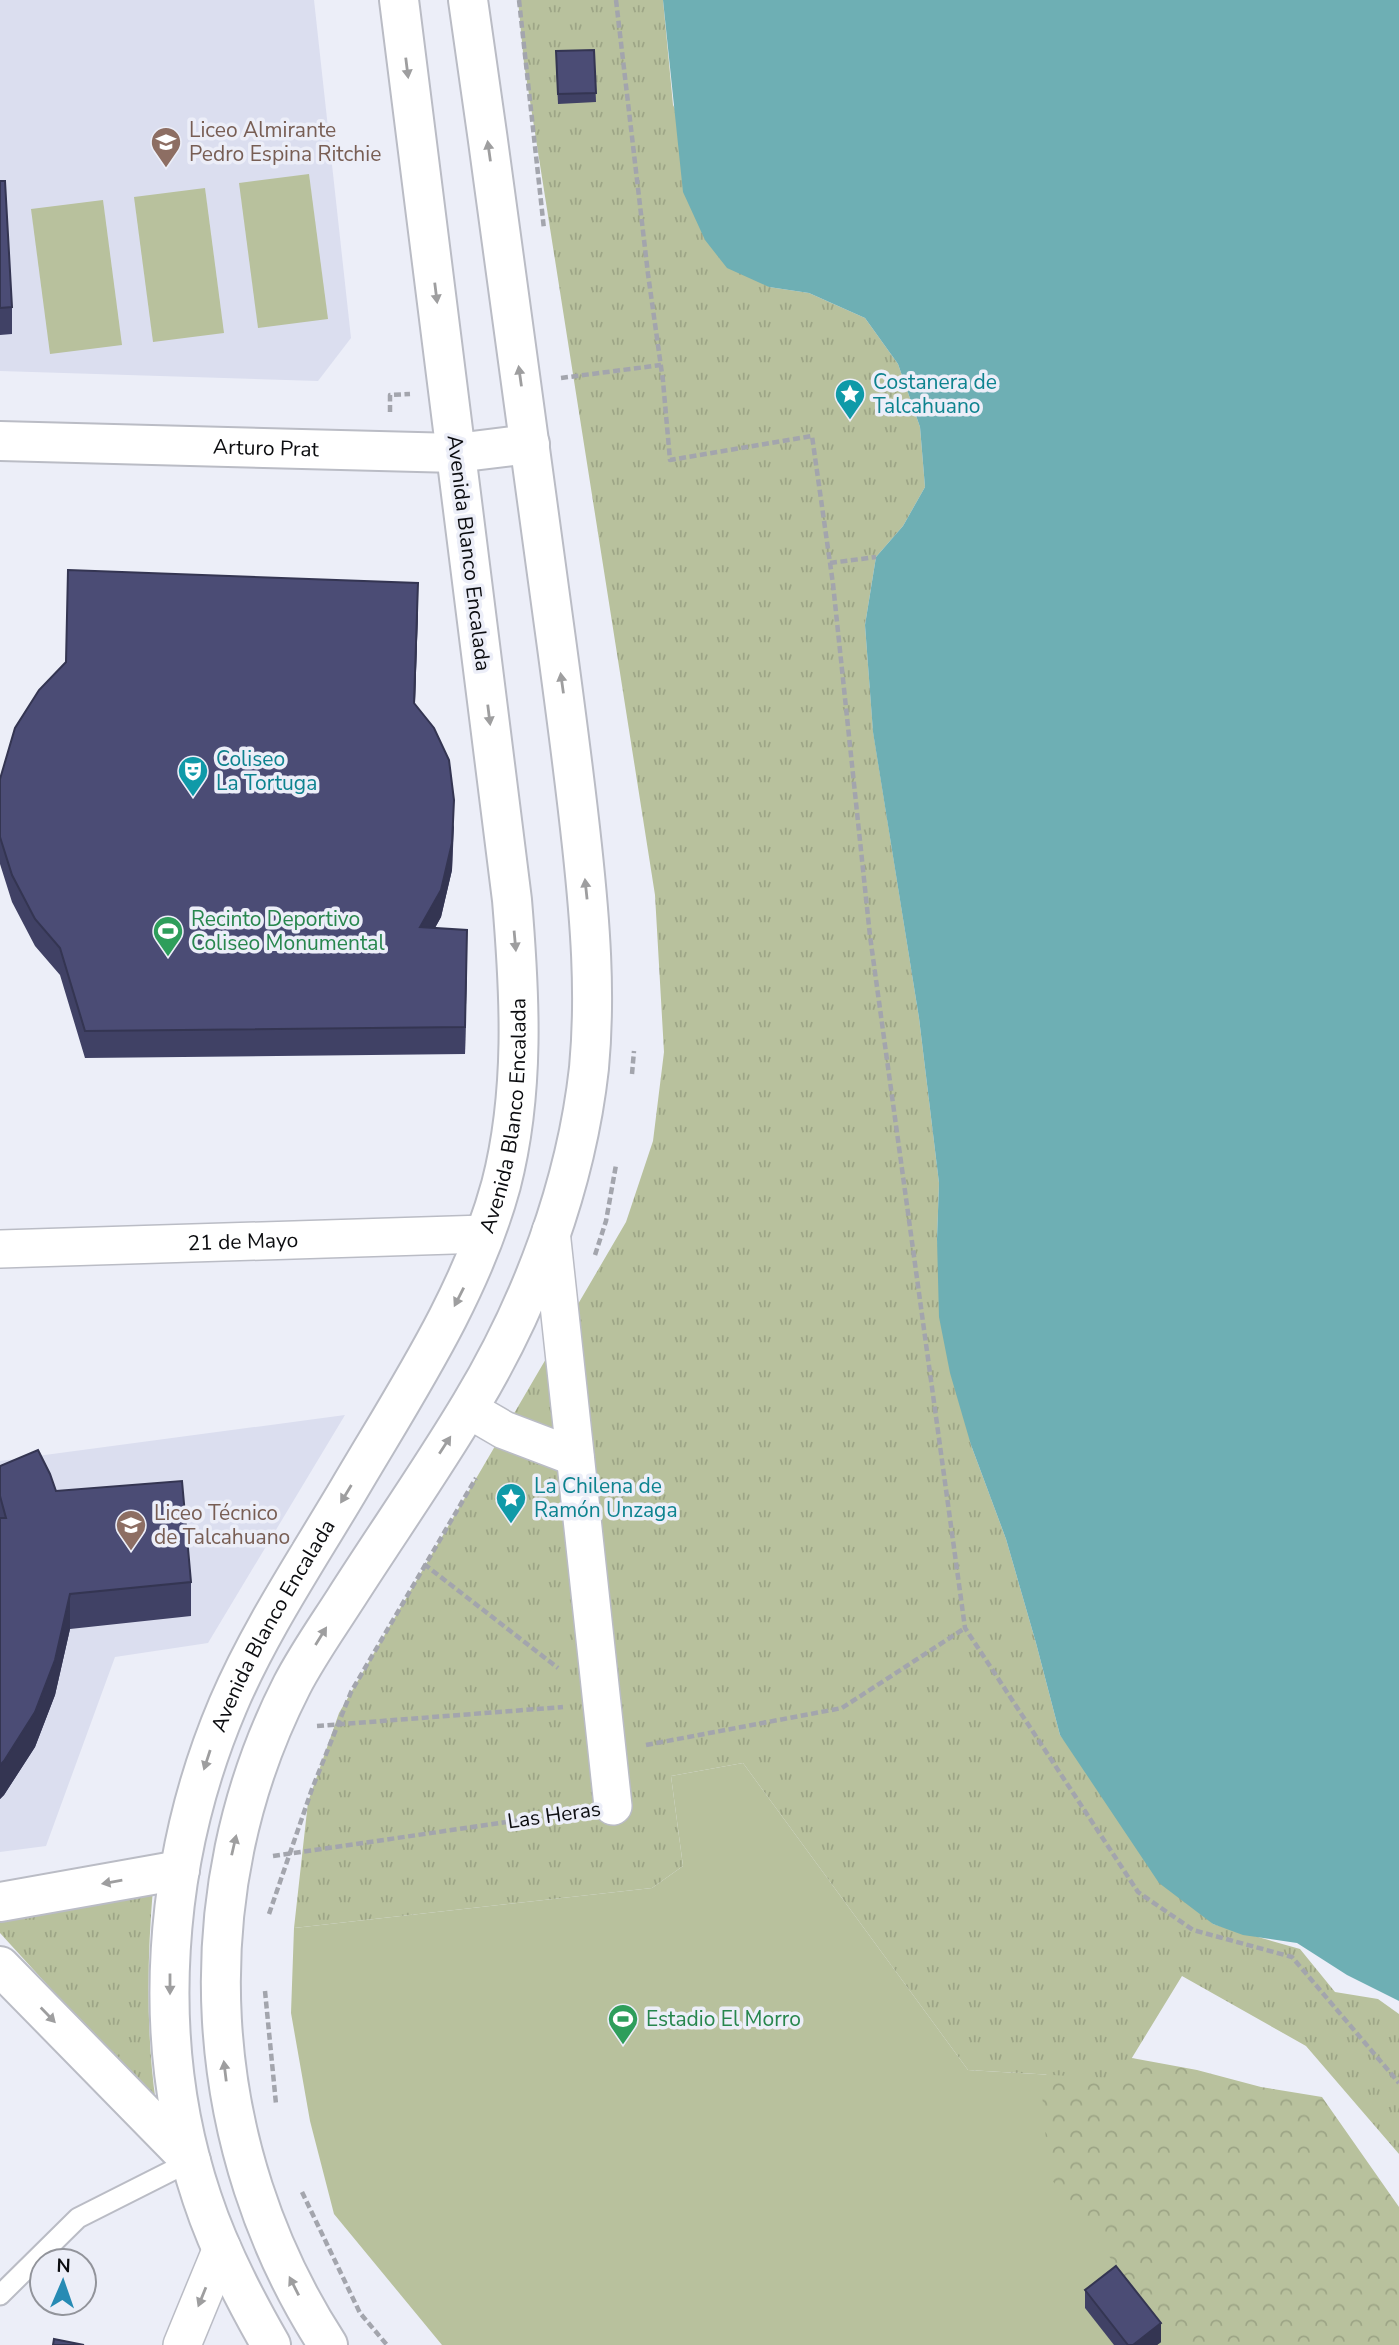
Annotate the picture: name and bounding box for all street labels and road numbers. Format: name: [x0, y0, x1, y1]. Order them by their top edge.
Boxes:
street label: Arturo Prat: [213, 433, 320, 463]
street label: Avenida Blanco Encalada: [441, 433, 497, 673]
street label: Avenida Blanco Encalada: [473, 998, 533, 1237]
street label: 21 de Mayo: [187, 1226, 299, 1257]
street label: Avenida Blanco Encalada: [205, 1514, 342, 1736]
street label: Las Heras: [506, 1795, 602, 1835]

